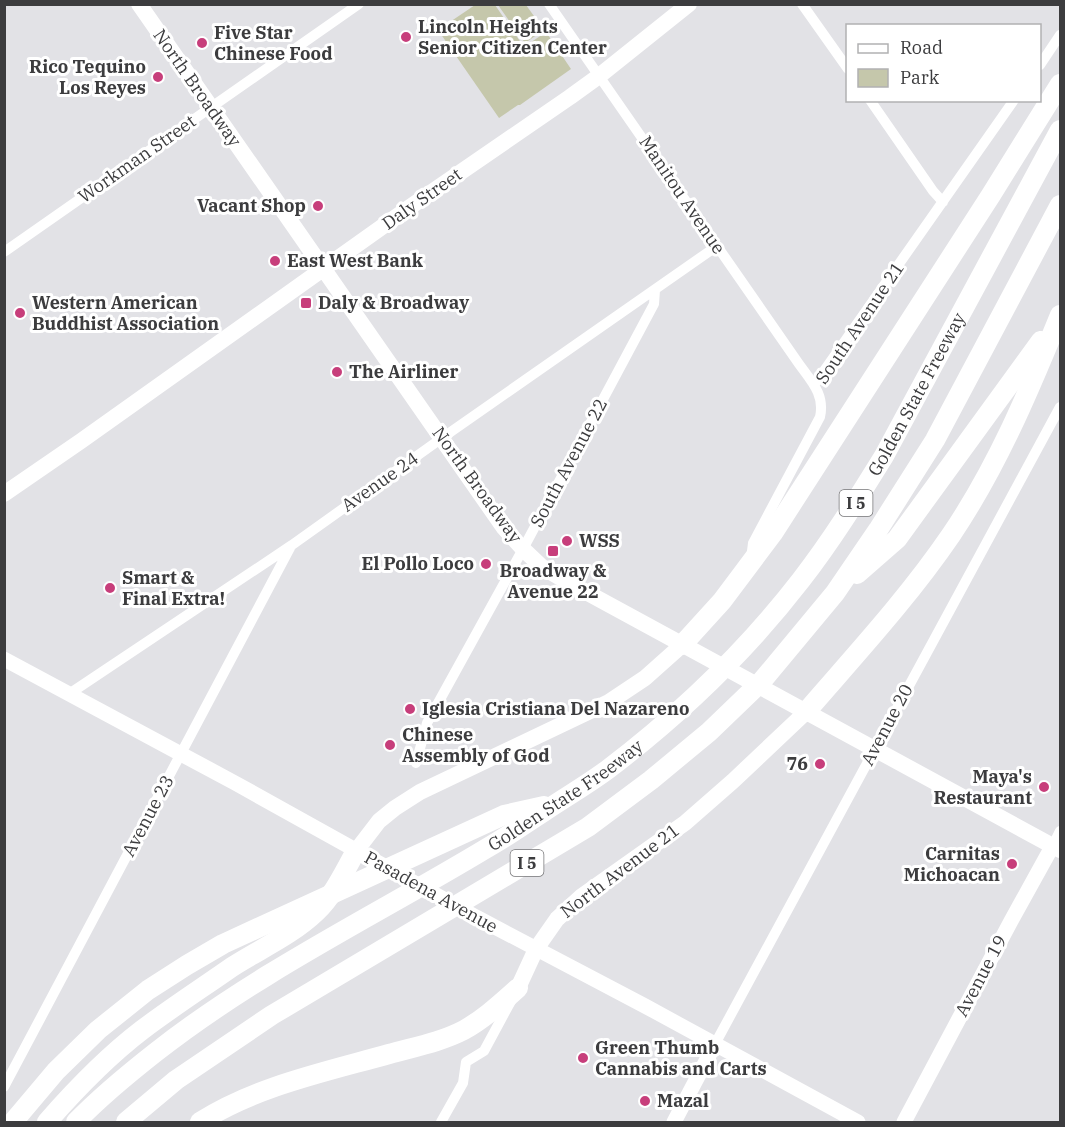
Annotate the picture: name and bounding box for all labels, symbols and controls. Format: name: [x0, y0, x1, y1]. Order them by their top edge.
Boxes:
place label: Lincoln Heights Senior Citizen Center: [418, 15, 607, 59]
place label: Five Star Chinese Food: [214, 21, 333, 65]
street label: North Broadway: [148, 24, 247, 151]
legend: [846, 24, 1041, 102]
marker: Lincoln Heights Senior Citizen Center: [399, 30, 413, 44]
marker: Five Star Chinese Food: [195, 36, 209, 50]
text: Road: [900, 36, 943, 59]
place label: Rico Tequino Los Reyes: [29, 55, 146, 99]
text: Park: [900, 66, 940, 89]
marker: Rico Tequino Los Reyes: [151, 70, 165, 84]
street label: Workman Street: [73, 109, 200, 208]
street label: Manitou Avenue: [634, 131, 730, 258]
street label: Daly Street: [377, 163, 466, 234]
place label: Vacant Shop: [197, 194, 306, 217]
marker: Vacant Shop: [311, 199, 325, 213]
place label: East West Bank: [287, 249, 424, 272]
marker: East West Bank: [268, 254, 282, 268]
street label: South Avenue 21: [810, 257, 909, 388]
place label: Western American Buddhist Association: [32, 291, 219, 335]
place label: Daly & Broadway: [318, 291, 470, 314]
marker: Daly & Broadway: [299, 296, 313, 310]
marker: Western American Buddhist Association: [13, 306, 27, 320]
street label: Golden State Freeway: [862, 308, 970, 480]
place label: The Airliner: [349, 360, 459, 383]
marker: The Airliner: [330, 365, 344, 379]
street label: South Avenue 22: [525, 394, 612, 531]
street label: North Broadway: [427, 422, 528, 548]
street label: Avenue 24: [337, 447, 423, 517]
road number: I 5: [840, 490, 872, 516]
place label: WSS: [579, 529, 620, 552]
marker: WSS: [560, 534, 574, 548]
marker: Broadway & Avenue 22: [546, 544, 560, 558]
place label: El Pollo Loco: [362, 552, 474, 575]
marker: El Pollo Loco: [479, 557, 493, 571]
place label: Broadway & Avenue 22: [499, 559, 607, 603]
place label: Smart & Final Extra!: [122, 566, 225, 610]
marker: Smart & Final Extra!: [103, 581, 117, 595]
street label: Avenue 20: [856, 680, 918, 769]
place label: Iglesia Cristiana Del Nazareno: [422, 697, 689, 720]
marker: Iglesia Cristiana Del Nazareno: [403, 702, 417, 716]
place label: Chinese Assembly of God: [402, 723, 550, 767]
street label: Golden State Freeway: [484, 734, 648, 856]
marker: Chinese Assembly of God: [383, 738, 397, 752]
place label: 76: [786, 752, 808, 775]
marker: 76: [813, 757, 827, 771]
place label: Maya's Restaurant: [934, 765, 1032, 809]
street label: Avenue 23: [117, 771, 179, 860]
marker: Maya's Restaurant: [1037, 780, 1051, 794]
street label: North Avenue 21: [556, 818, 684, 923]
place label: Carnitas Michoacan: [904, 842, 1000, 886]
street label: Pasadena Avenue: [361, 845, 502, 938]
road number: I 5: [510, 850, 544, 876]
marker: Carnitas Michoacan: [1005, 857, 1019, 871]
street label: Avenue 19: [950, 931, 1012, 1020]
place label: Green Thumb Cannabis and Carts: [595, 1036, 767, 1080]
marker: Green Thumb Cannabis and Carts: [576, 1051, 590, 1065]
place label: Mazal: [657, 1089, 709, 1112]
marker: Mazal: [638, 1094, 652, 1108]

